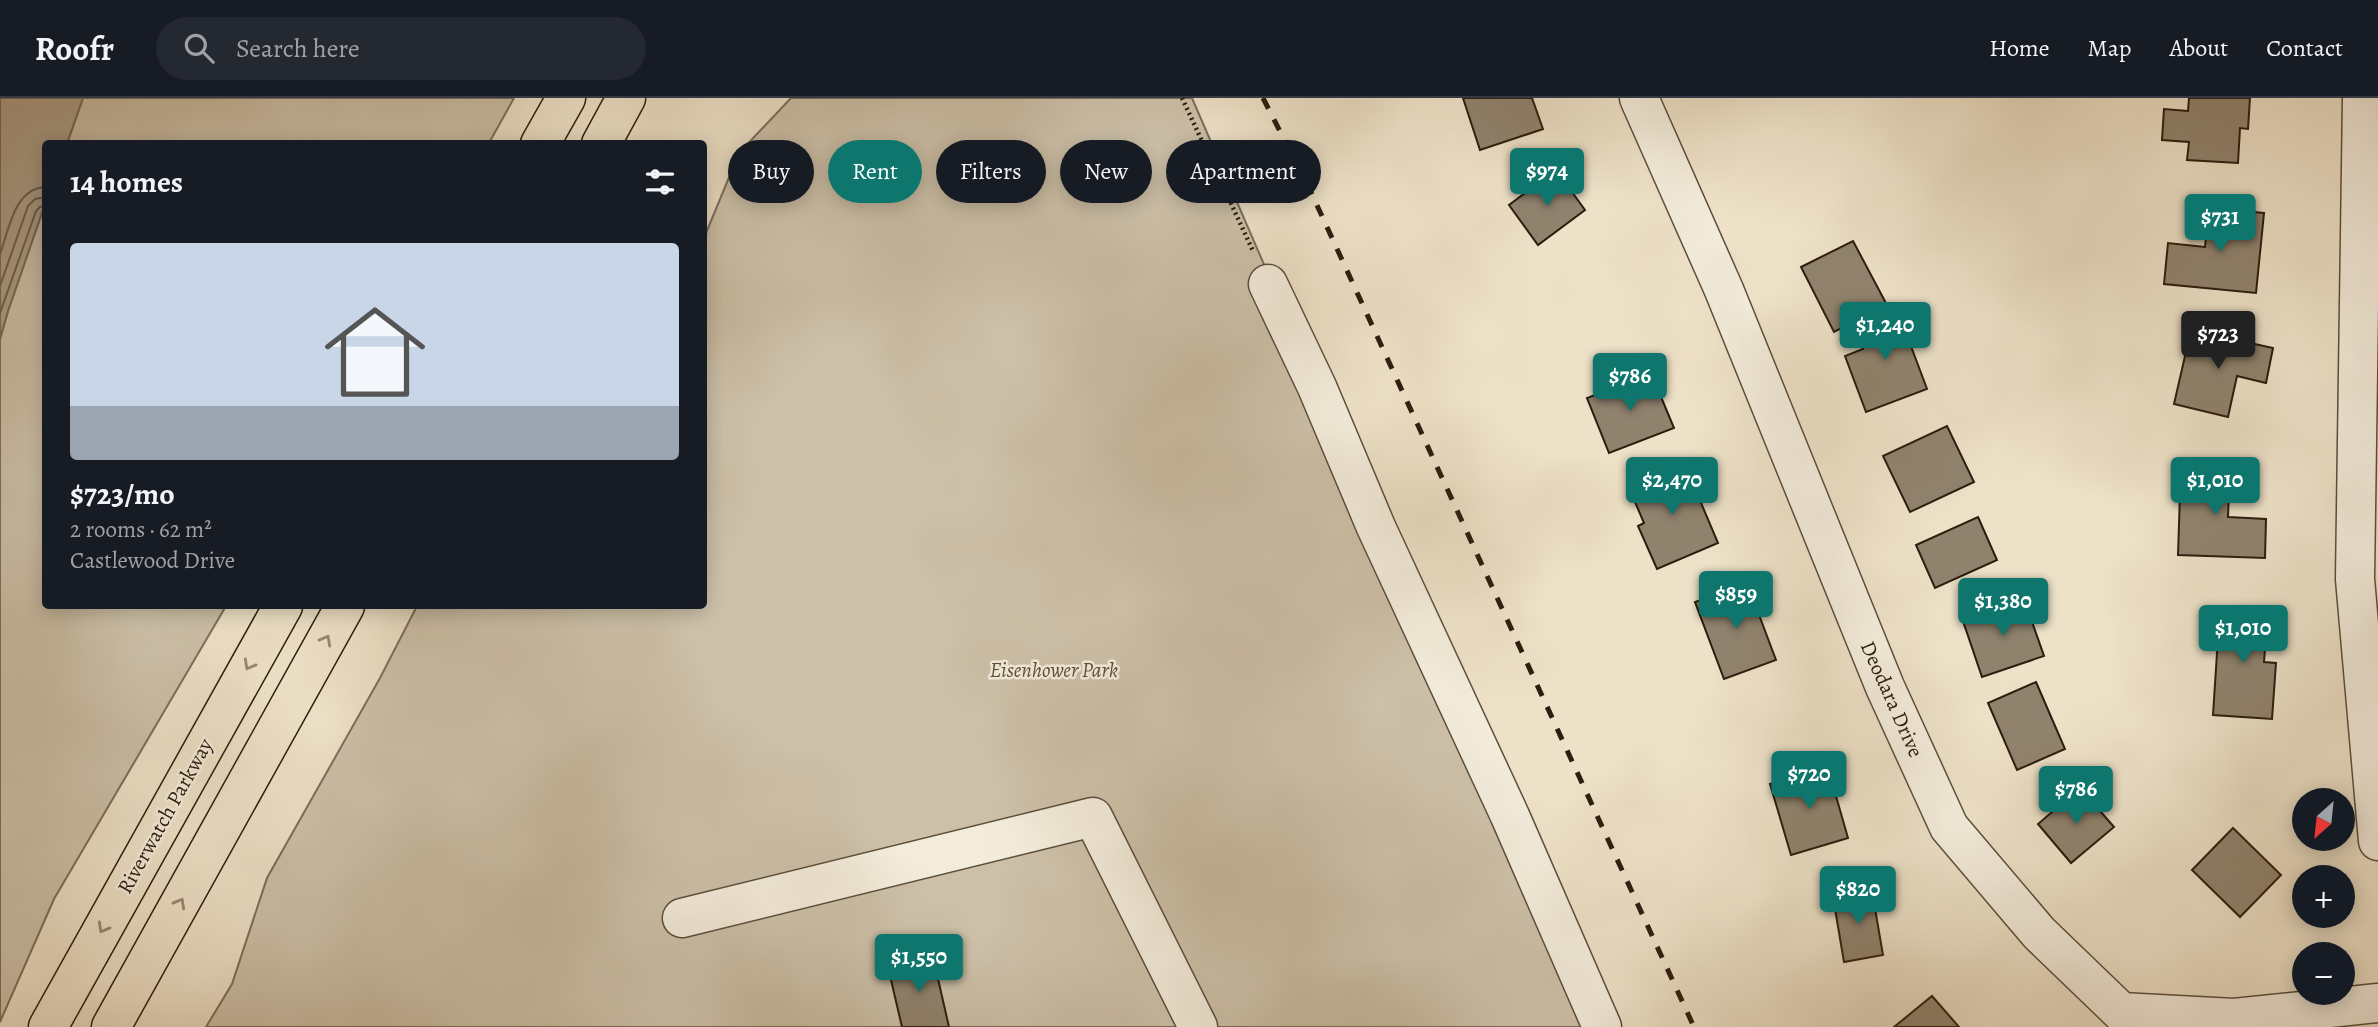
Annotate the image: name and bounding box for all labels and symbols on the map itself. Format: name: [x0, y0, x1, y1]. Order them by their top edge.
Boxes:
pin: $974: [1506, 148, 1588, 208]
pin: $731: [2179, 194, 2261, 254]
pin: $1,240: [1828, 302, 1942, 362]
pin: $723: [2177, 312, 2259, 371]
pin: $786: [1589, 354, 1671, 413]
pin: $2,470: [1615, 458, 1729, 517]
pin: $1,010: [2158, 458, 2272, 517]
pin: $859: [1695, 572, 1777, 631]
pin: $1,380: [1946, 578, 2060, 638]
pin: $1,010: [2186, 606, 2300, 665]
one-way arrow: [318, 635, 331, 647]
street label: Deodara Drive: [1854, 636, 1930, 762]
park label: Eisenhower Park: [990, 656, 1118, 684]
one-way arrow: [244, 658, 257, 670]
street label: Riverwatch Parkway: [111, 733, 220, 899]
pin: $720: [1768, 752, 1850, 811]
pin: $786: [2035, 766, 2117, 826]
north arrow: [2292, 788, 2356, 850]
pin: $820: [1817, 866, 1899, 926]
one-way arrow: [172, 898, 185, 910]
one-way arrow: [98, 921, 111, 933]
pin: $1,550: [862, 934, 976, 994]

